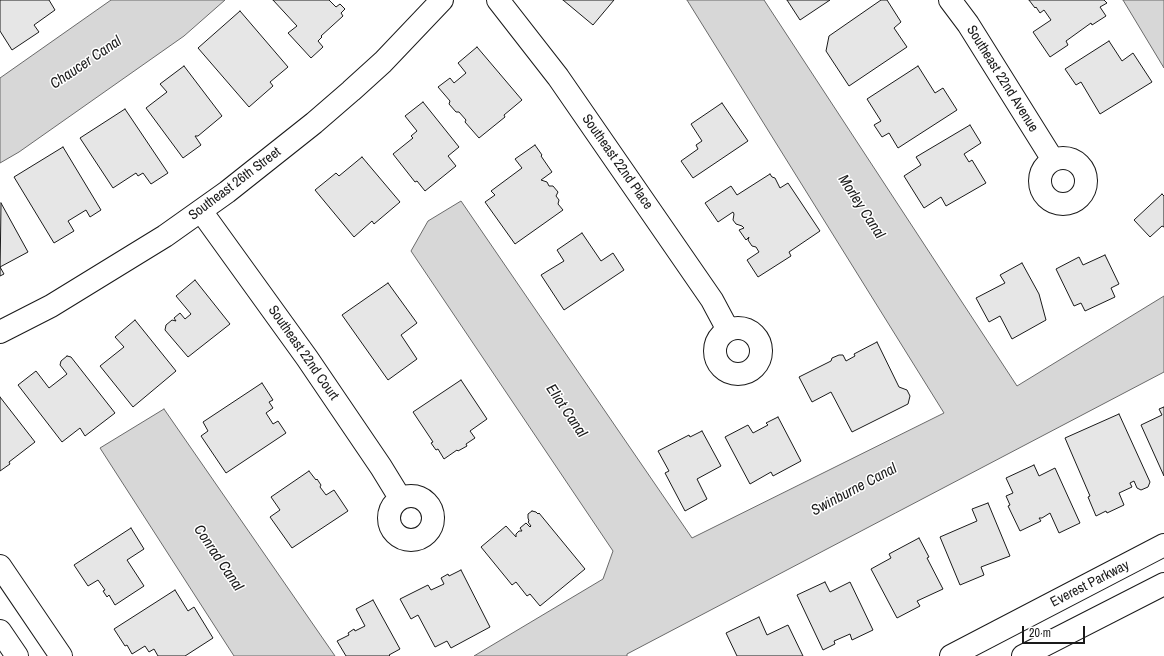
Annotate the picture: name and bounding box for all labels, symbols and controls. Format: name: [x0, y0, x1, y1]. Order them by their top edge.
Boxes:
street label: Southeast 22nd Avenue: [962, 23, 1042, 135]
water label: Chaucer Canal: [47, 33, 125, 93]
street label: Southeast 22nd Place: [578, 111, 656, 213]
street label: Southeast 26th Street: [186, 144, 284, 224]
water label: Morley Canal: [834, 172, 888, 242]
street label: Southeast 22nd Court: [264, 302, 342, 404]
water label: Eliot Canal: [542, 381, 590, 441]
water label: Swinburne Canal: [808, 460, 900, 520]
water label: Conrad Canal: [189, 522, 247, 594]
street label: Everest Parkway: [1048, 557, 1132, 611]
scale bar: [1024, 618, 1087, 644]
text: 20 m: [1029, 625, 1051, 641]

